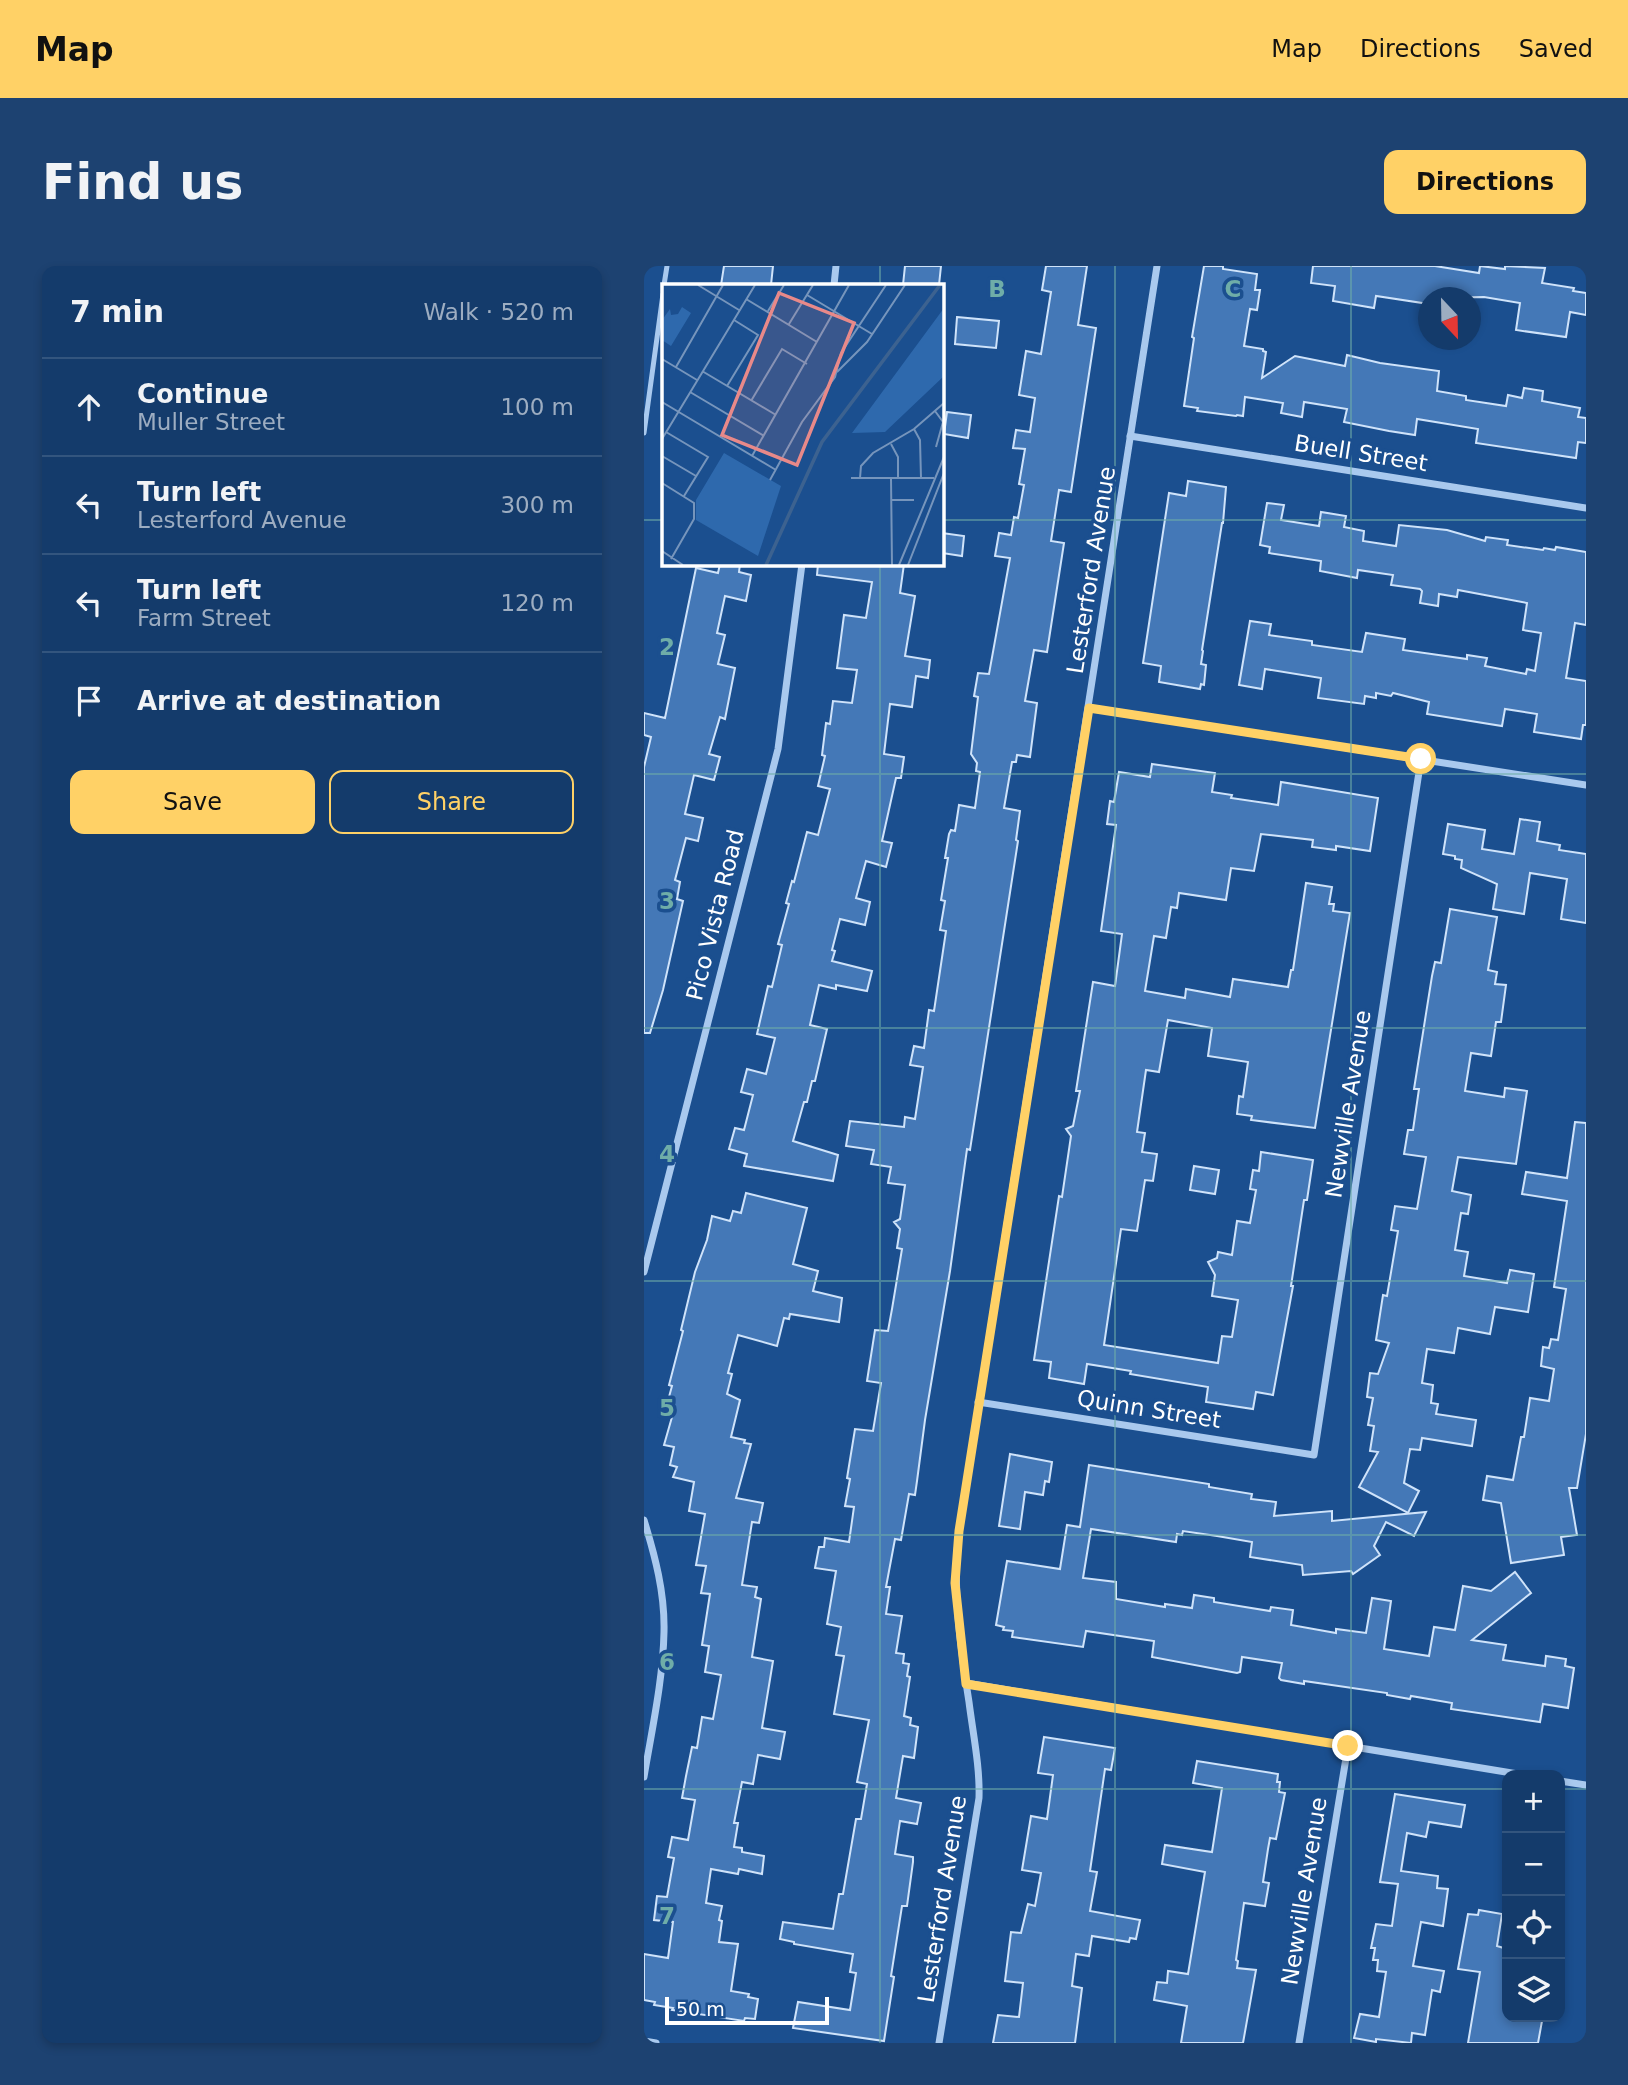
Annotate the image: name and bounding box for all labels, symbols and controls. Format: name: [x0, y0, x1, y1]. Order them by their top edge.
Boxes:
text: Map: [35, 30, 114, 69]
text: Map: [1271, 35, 1322, 63]
text: Directions: [1360, 35, 1481, 63]
text: Saved: [1519, 35, 1593, 63]
button: Directions: [1384, 150, 1586, 214]
text: Find us: [42, 154, 243, 211]
text: B: [988, 276, 1006, 302]
text: C: [1225, 276, 1241, 302]
inset map: [662, 284, 943, 565]
north arrow: [1418, 287, 1481, 350]
text: 7 min: [70, 294, 164, 329]
text: Walk · 520 m: [423, 299, 574, 325]
text: Continue: [137, 379, 268, 409]
icon: ahead: [70, 388, 108, 426]
text: 100 m: [500, 394, 574, 420]
text: Muller Street: [137, 409, 285, 435]
street label: Buell Street: [1293, 430, 1429, 476]
street label: Lesterford Avenue: [1062, 464, 1120, 676]
text: Turn left: [137, 477, 261, 507]
icon: left: [70, 486, 108, 524]
text: 300 m: [500, 492, 574, 518]
text: Lesterford Avenue: [137, 507, 347, 533]
text: Turn left: [137, 575, 261, 605]
icon: left: [70, 584, 108, 622]
text: 120 m: [500, 590, 574, 616]
text: Farm Street: [137, 605, 271, 631]
text: 2: [659, 634, 675, 660]
icon: arrive: [70, 682, 108, 720]
text: Arrive at destination: [137, 686, 441, 716]
route start: [1405, 743, 1436, 774]
button: Save: [70, 770, 315, 834]
button: Share: [329, 770, 574, 834]
street label: Pico Vista Road: [681, 827, 749, 1003]
text: 3: [659, 888, 675, 914]
street label: Newville Avenue: [1320, 1008, 1376, 1200]
text: 4: [659, 1141, 675, 1167]
street label: Quinn Street: [1075, 1385, 1223, 1433]
text: 5: [659, 1395, 675, 1421]
text: 6: [659, 1649, 675, 1675]
route end: [1332, 1730, 1363, 1761]
map controls: [1502, 1770, 1565, 2022]
button: +: [1502, 1770, 1565, 1833]
street label: Lesterford Avenue: [913, 1793, 971, 2005]
street label: Newville Avenue: [1276, 1795, 1332, 1987]
button: −: [1502, 1833, 1565, 1896]
button: locate: [1502, 1896, 1565, 1959]
text: 7: [659, 1903, 675, 1929]
button: layers: [1502, 1959, 1565, 2022]
scale bar: [665, 1994, 830, 2026]
text: 50 m: [676, 1998, 725, 2020]

